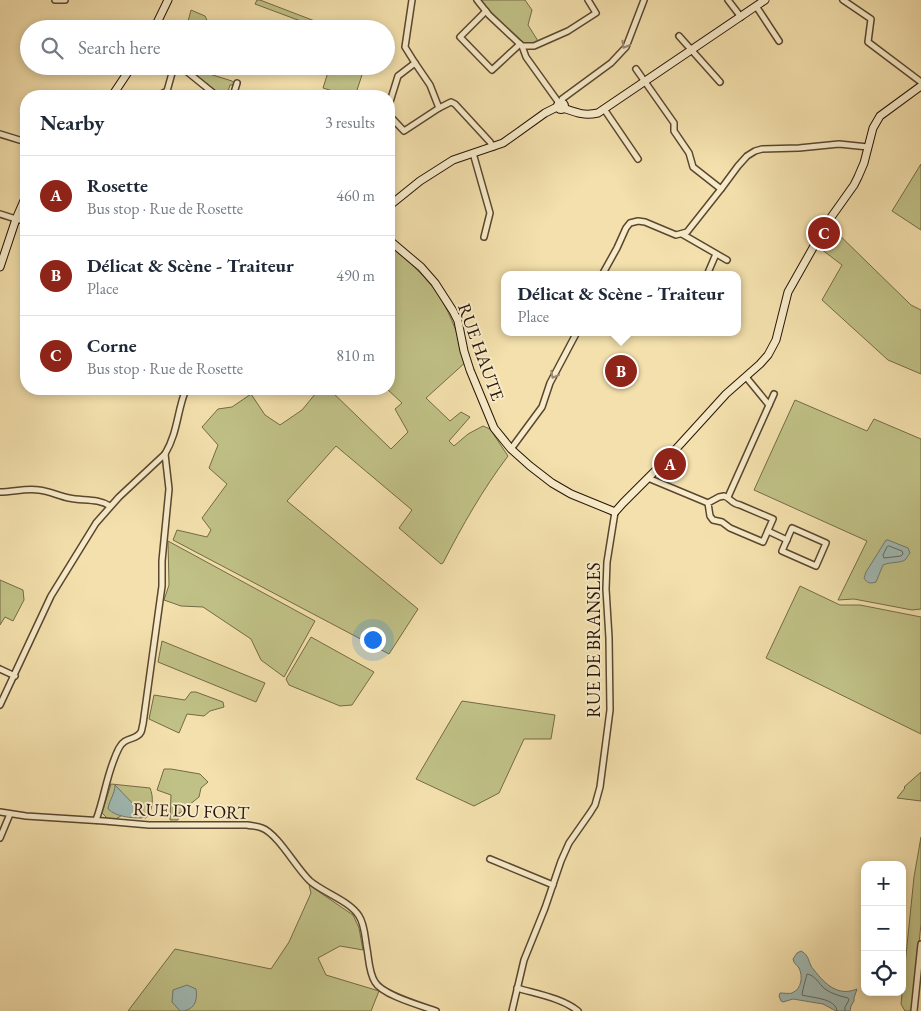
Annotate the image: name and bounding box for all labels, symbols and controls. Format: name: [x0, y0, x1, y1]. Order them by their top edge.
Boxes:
search box: [20, 20, 395, 75]
icon: search: [38, 34, 66, 62]
text: Search here: [78, 35, 160, 60]
one-way arrow: [621, 39, 631, 48]
text: Nearby: [40, 109, 104, 136]
text: 3 results: [325, 112, 375, 133]
text: Rosette: [87, 173, 148, 198]
text: A: [50, 185, 62, 206]
text: 460 m: [336, 185, 375, 206]
text: Bus stop · Rue de Rosette: [87, 198, 243, 219]
pin: C: [808, 214, 840, 252]
text: Délicat & Scène - Traiteur: [87, 253, 294, 278]
text: B: [51, 265, 61, 286]
text: 490 m: [336, 265, 375, 286]
popup: [501, 271, 741, 336]
text: Place: [87, 278, 119, 299]
text: Délicat & Scène - Traiteur: [518, 281, 724, 306]
street label: RUE HAUTE: [453, 300, 510, 404]
text: Place: [518, 306, 549, 327]
text: Corne: [87, 333, 137, 358]
text: C: [50, 345, 62, 366]
text: 810 m: [336, 345, 375, 366]
pin: B: [605, 352, 637, 390]
text: Bus stop · Rue de Rosette: [87, 358, 243, 379]
one-way arrow: [550, 370, 560, 379]
pin: A: [654, 445, 686, 483]
street label: RUE DE BRANSLES: [582, 562, 605, 718]
your location: [360, 627, 386, 653]
street label: RUE DU FORT: [132, 797, 251, 824]
map controls: [861, 861, 906, 996]
button: +: [861, 861, 906, 906]
button: −: [861, 906, 906, 951]
button: locate: [861, 951, 906, 996]

